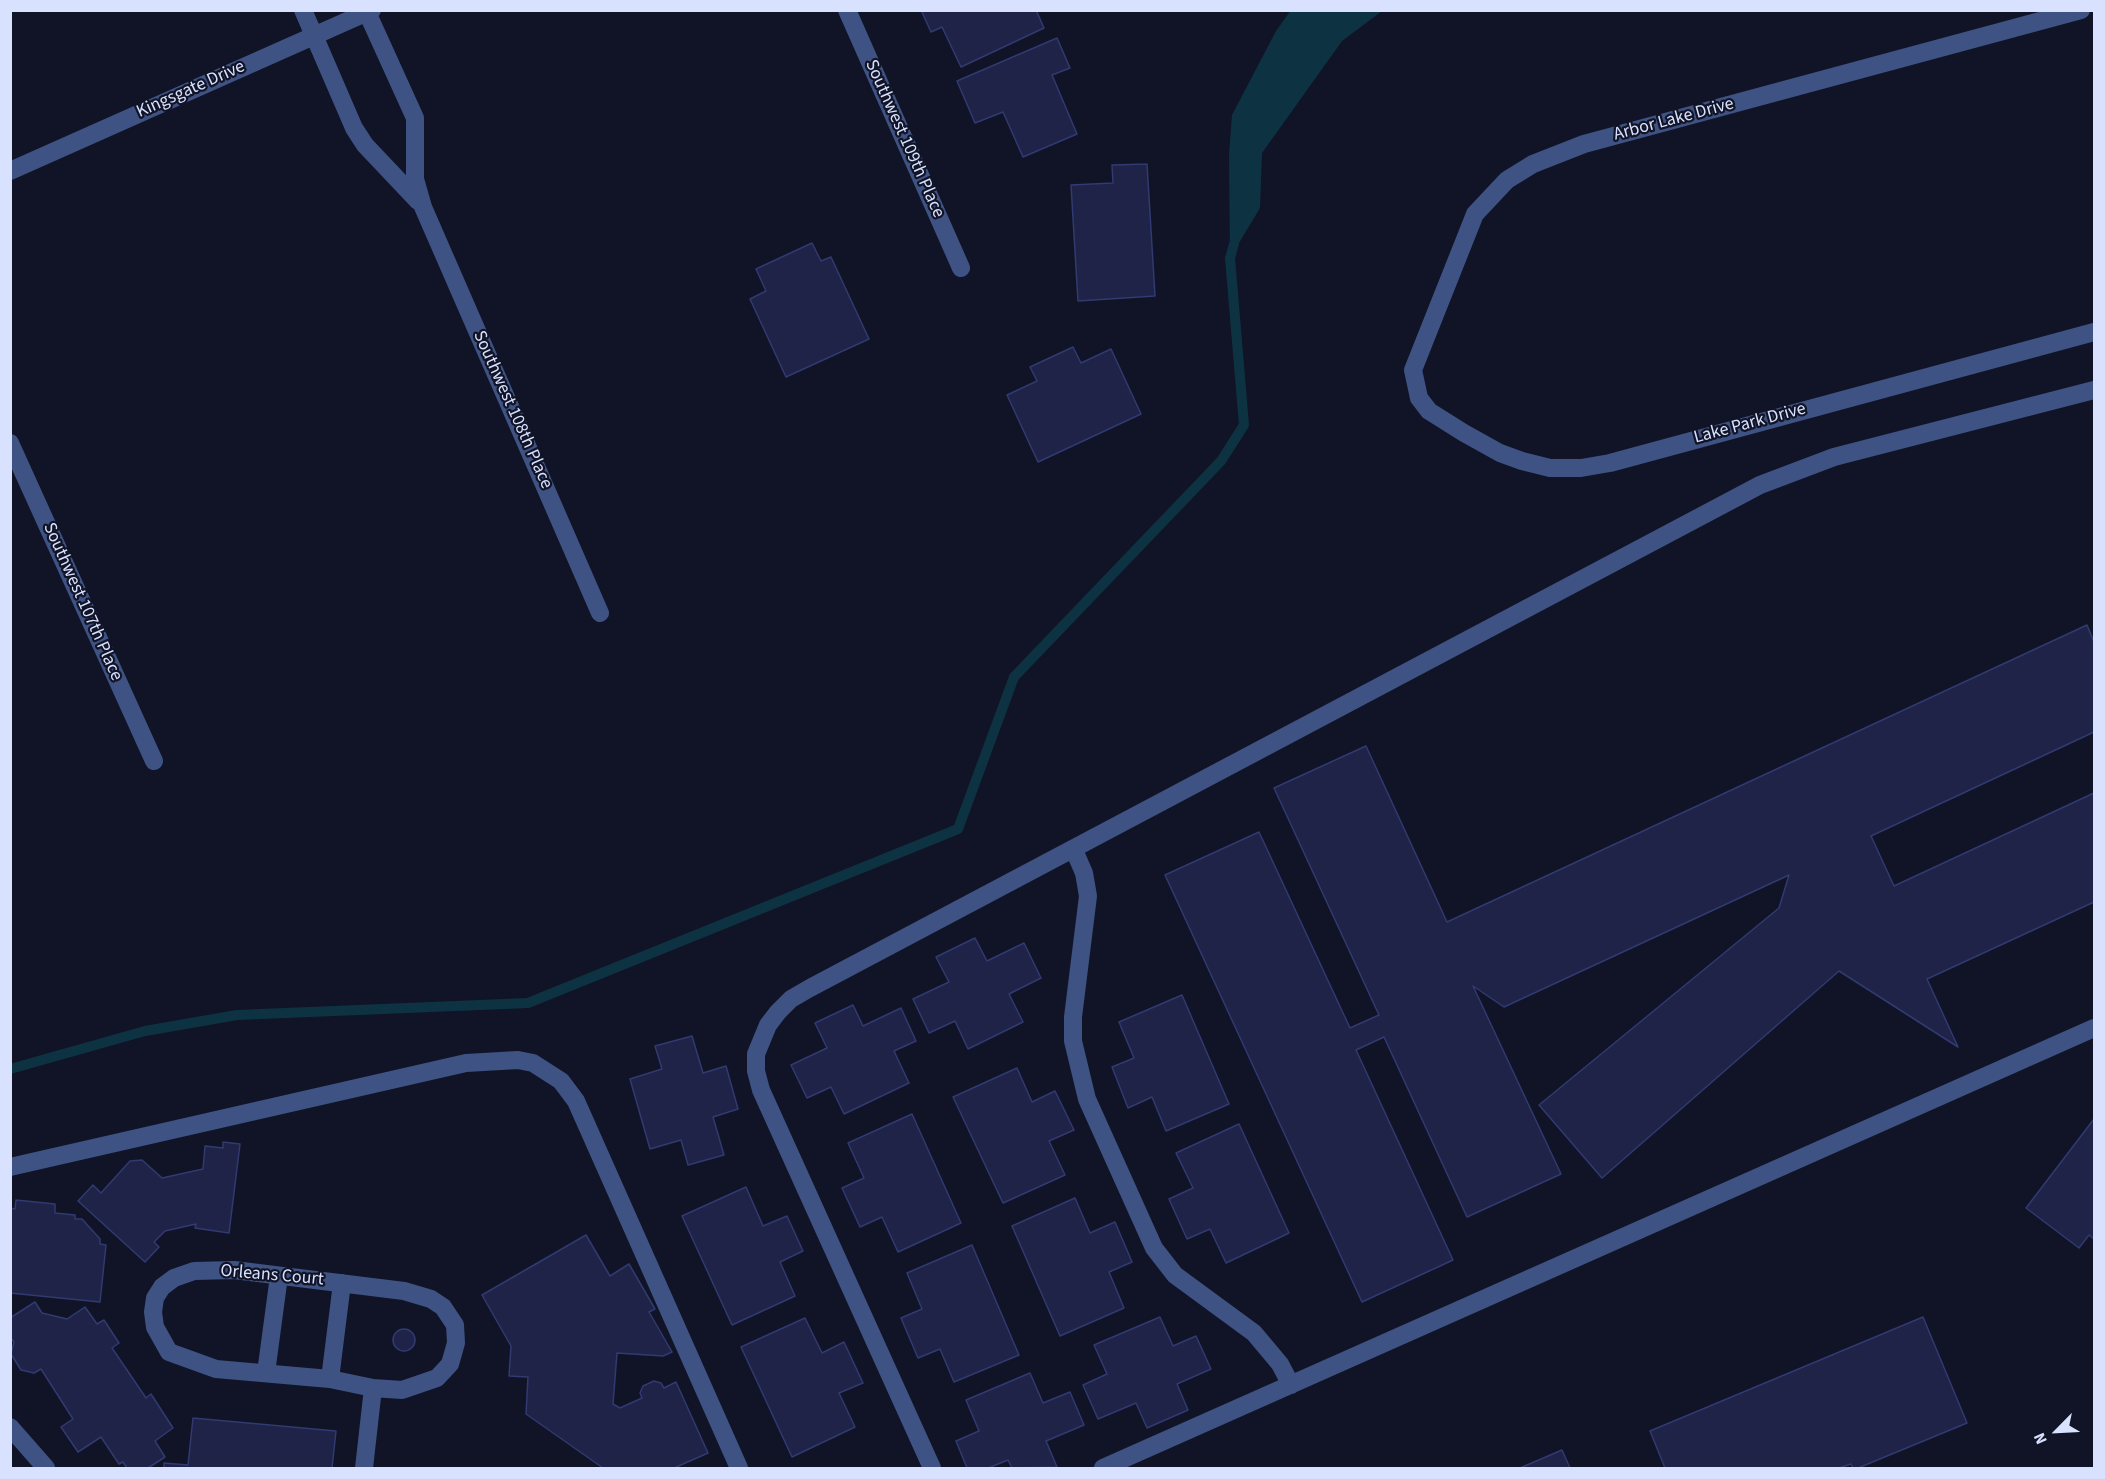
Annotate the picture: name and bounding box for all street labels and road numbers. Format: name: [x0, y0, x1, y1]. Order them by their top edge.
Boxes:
street label: Kingsgate Drive: [133, 56, 249, 124]
street label: Southwest 109th Place: [859, 57, 949, 221]
street label: Arbor Lake Drive: [1612, 94, 1736, 146]
street label: Southwest 108th Place: [467, 328, 557, 492]
street label: Lake Park Drive: [1692, 399, 1808, 449]
street label: Southwest 107th Place: [37, 520, 127, 684]
street label: Orleans Court: [219, 1261, 325, 1291]

